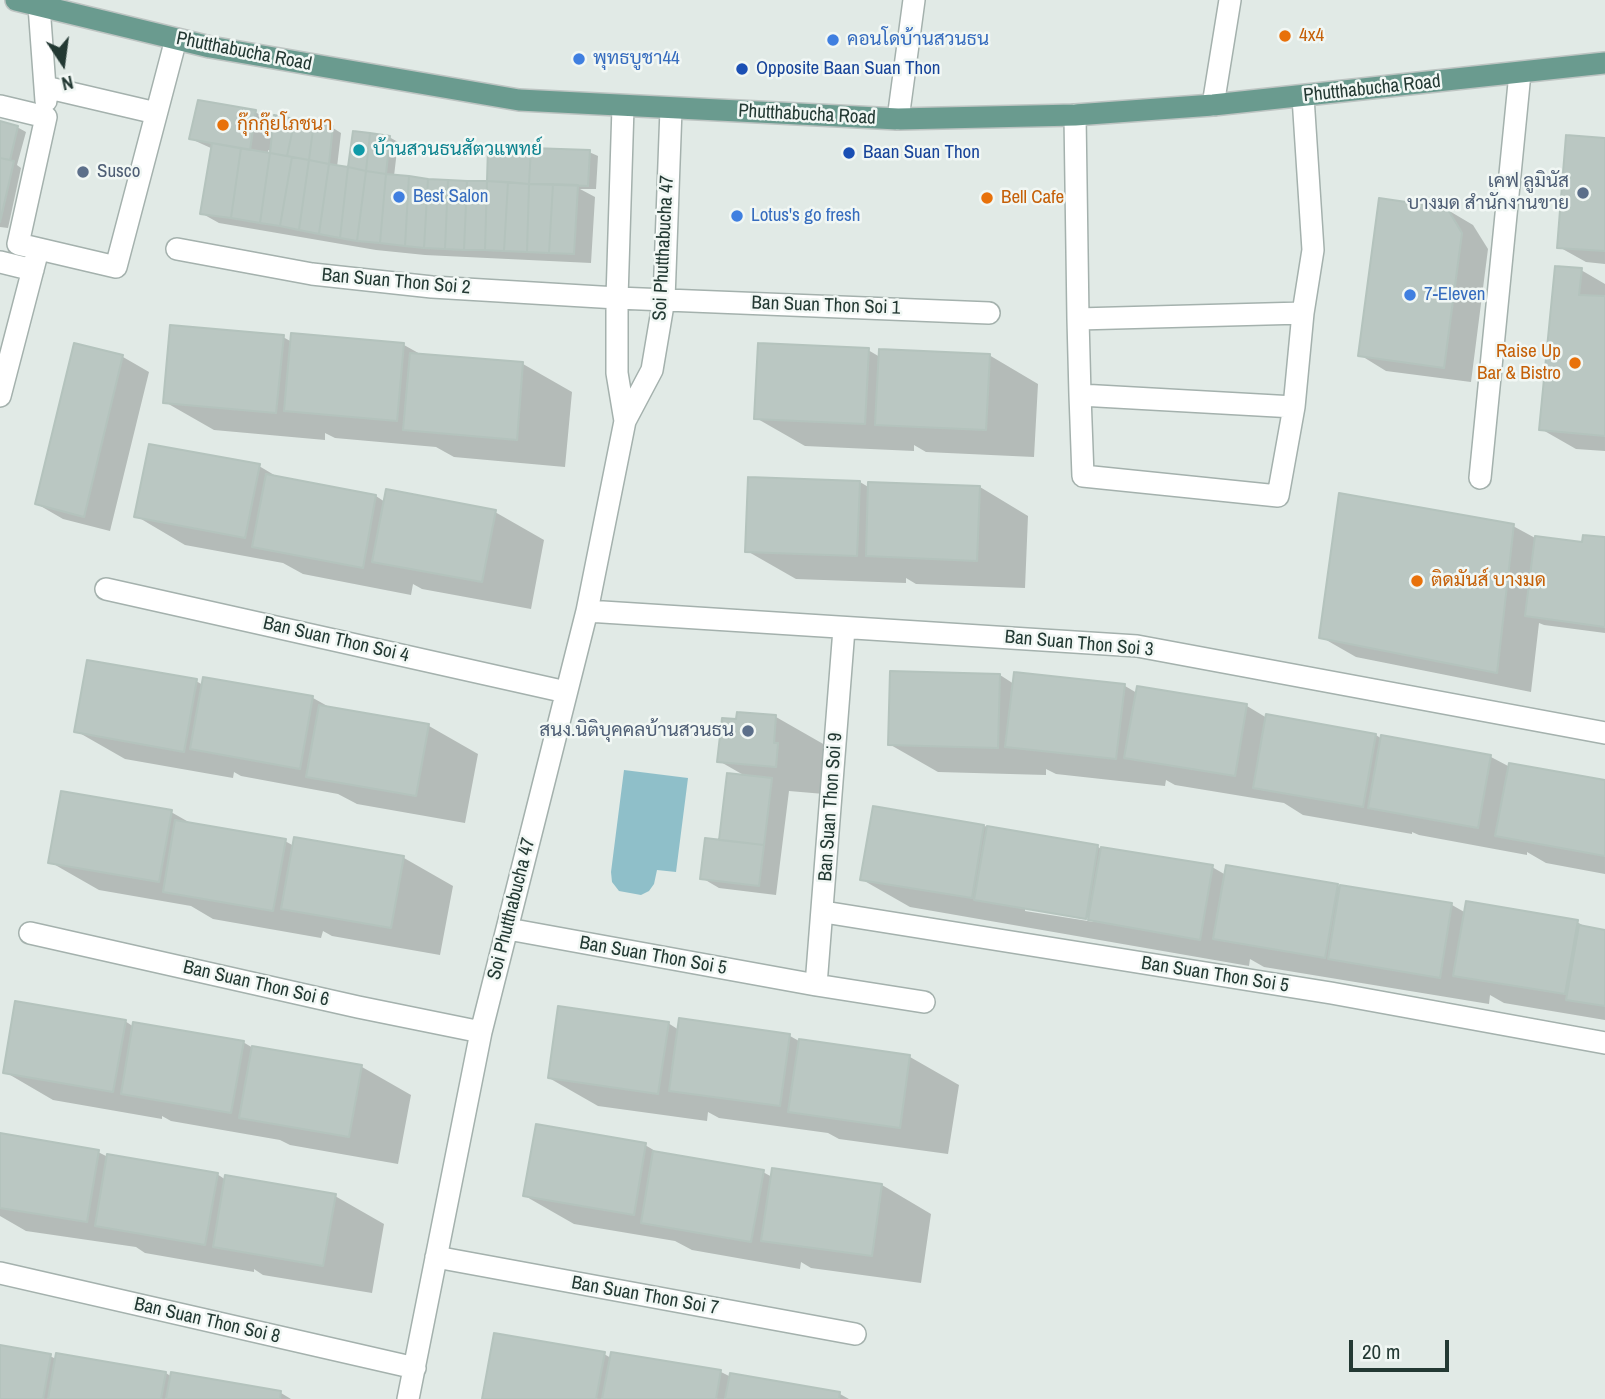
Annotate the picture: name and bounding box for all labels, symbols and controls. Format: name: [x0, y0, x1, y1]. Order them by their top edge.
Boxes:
place label: 4x4: [1299, 25, 1324, 47]
north arrow: [28, 28, 98, 98]
street label: Phutthabucha Road: [174, 28, 314, 76]
marker: 4x4: [1277, 28, 1293, 44]
place label: คอนโดบ้านสวนธน: [847, 29, 989, 51]
marker: คอนโดบ้านสวนธน: [825, 32, 841, 48]
place label: พุทธบูชา44: [593, 48, 680, 70]
marker: พุทธบูชา44: [571, 51, 587, 67]
place label: Opposite Baan Suan Thon: [756, 58, 941, 80]
marker: Opposite Baan Suan Thon: [734, 61, 750, 77]
text: N: [59, 70, 76, 97]
street label: Phutthabucha Road: [1302, 70, 1442, 108]
street label: Phutthabucha Road: [738, 100, 876, 130]
place label: กุ๊กกุ๊ยโภชนา: [237, 114, 332, 136]
marker: กุ๊กกุ๊ยโภชนา: [215, 117, 231, 133]
place label: บ้านสวนธนสัตวแพทย์: [373, 139, 542, 161]
marker: บ้านสวนธนสัตวแพทย์: [351, 142, 367, 158]
place label: Baan Suan Thon: [863, 142, 980, 164]
marker: Baan Suan Thon: [841, 145, 857, 161]
place label: Susco: [97, 161, 140, 183]
marker: Susco: [75, 164, 91, 180]
place label: เคฟ ลูมินัส บางมด สำนักงานขาย: [1407, 171, 1569, 215]
street label: Soi Phutthabucha 47: [649, 175, 679, 321]
marker: เคฟ ลูมินัส บางมด สำนักงานขาย: [1575, 185, 1591, 201]
place label: Best Salon: [413, 186, 488, 208]
place label: Bell Cafe: [1001, 187, 1064, 209]
marker: Best Salon: [391, 189, 407, 205]
marker: Bell Cafe: [979, 190, 995, 206]
place label: Lotus's go fresh: [751, 205, 861, 227]
marker: Lotus's go fresh: [729, 208, 745, 224]
street label: Ban Suan Thon Soi 2: [321, 264, 471, 300]
place label: 7-Eleven: [1424, 284, 1485, 306]
marker: 7-Eleven: [1402, 287, 1418, 303]
street label: Ban Suan Thon Soi 1: [751, 292, 901, 320]
place label: Raise Up Bar & Bistro: [1477, 341, 1561, 385]
marker: Raise Up Bar & Bistro: [1567, 355, 1583, 371]
place label: ติดมันส์ บางมด: [1431, 570, 1546, 592]
marker: ติดมันส์ บางมด: [1409, 573, 1425, 589]
street label: Ban Suan Thon Soi 4: [261, 612, 411, 668]
street label: Ban Suan Thon Soi 3: [1004, 626, 1154, 662]
place label: สนง.นิติบุคคลบ้านสวนธน: [539, 720, 734, 742]
marker: สนง.นิติบุคคลบ้านสวนธน: [740, 723, 756, 739]
street label: Ban Suan Thon Soi 9: [814, 732, 848, 882]
street label: Soi Phutthabucha 47: [483, 836, 541, 982]
street label: Ban Suan Thon Soi 5: [578, 932, 728, 980]
street label: Ban Suan Thon Soi 5: [1140, 952, 1290, 998]
street label: Ban Suan Thon Soi 6: [181, 956, 331, 1012]
street label: Ban Suan Thon Soi 7: [570, 1272, 720, 1320]
street label: Ban Suan Thon Soi 8: [132, 1293, 282, 1349]
scale bar: [1353, 1326, 1453, 1370]
text: 20 m: [1362, 1337, 1400, 1366]

